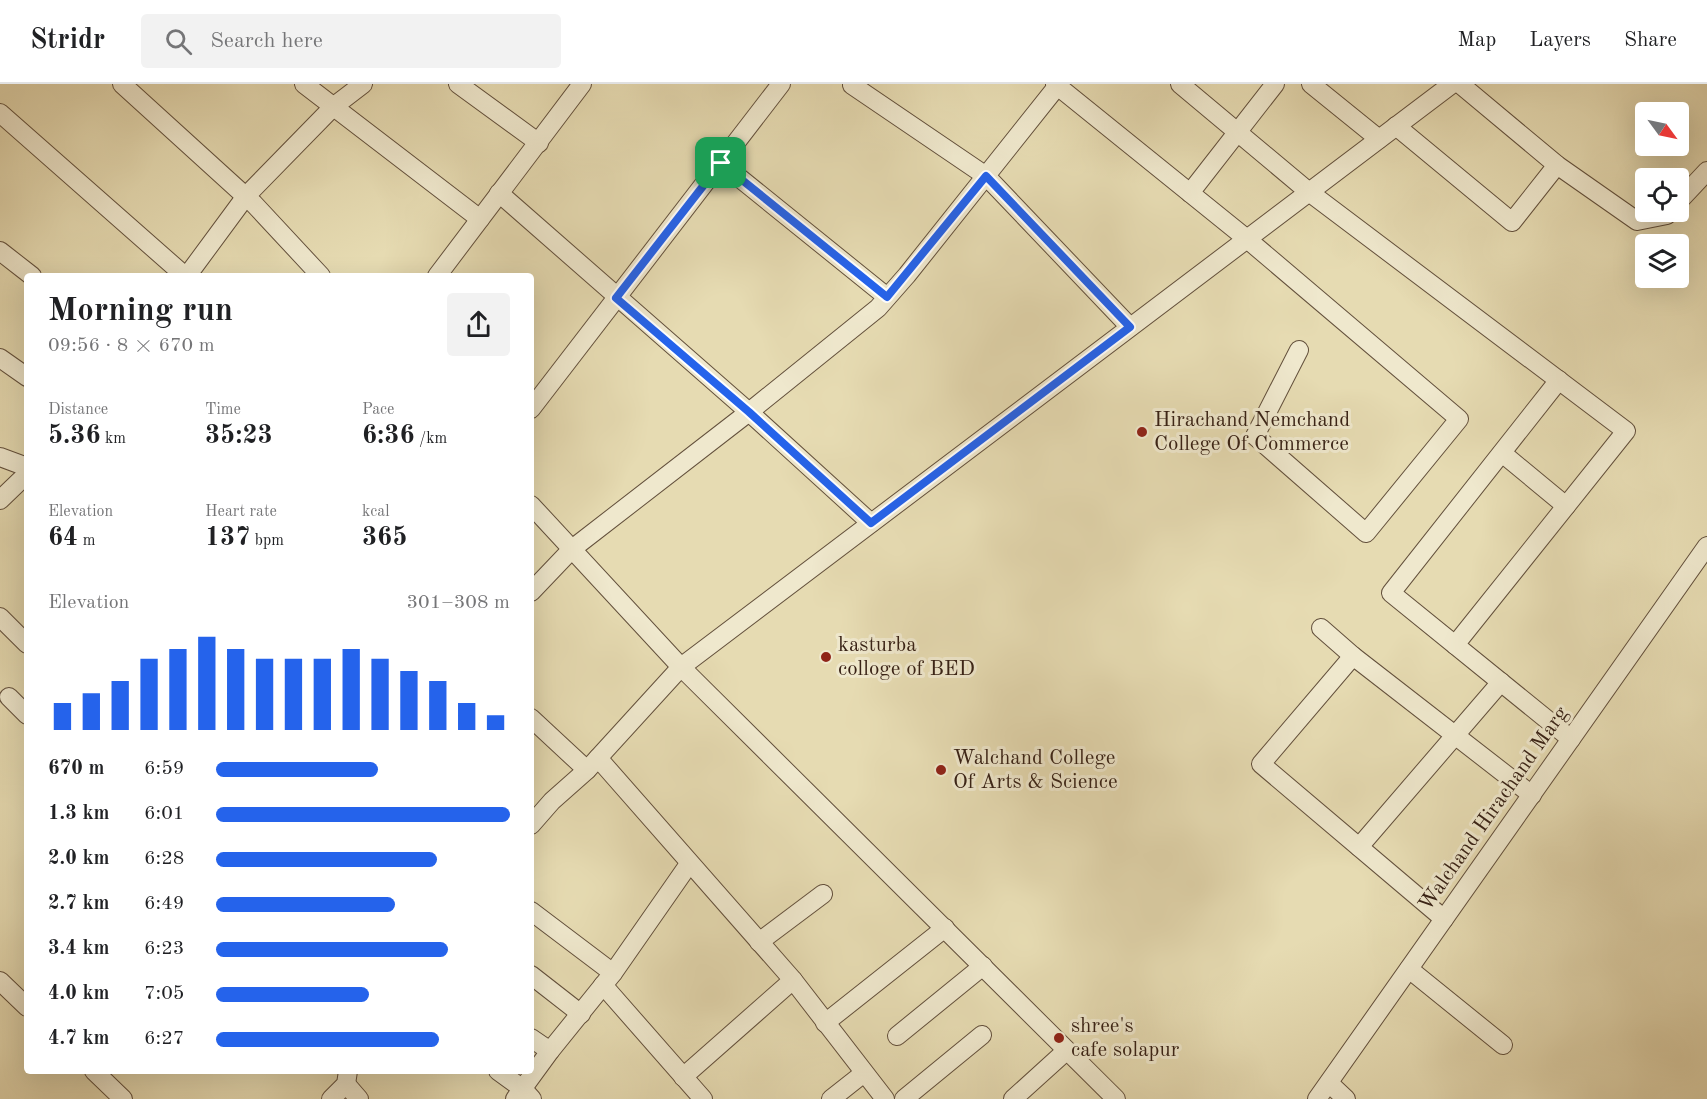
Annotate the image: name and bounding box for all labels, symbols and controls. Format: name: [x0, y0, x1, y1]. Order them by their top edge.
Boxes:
search box: [141, 14, 561, 68]
icon: search: [162, 25, 195, 58]
text: Stridr: [30, 27, 105, 55]
text: Search here: [210, 30, 323, 52]
text: Map: [1457, 30, 1496, 51]
text: Layers: [1529, 30, 1591, 51]
text: Share: [1624, 30, 1677, 51]
north arrow: [1635, 102, 1689, 156]
map controls: [1635, 102, 1689, 288]
pin: [695, 137, 746, 188]
icon: arrive: [704, 146, 737, 179]
button: locate: [1635, 168, 1689, 222]
button: layers: [1635, 234, 1689, 288]
button: share: [447, 293, 510, 356]
text: Morning run: [48, 295, 233, 328]
text: 09:56 · 8 × 670 m: [48, 336, 215, 356]
text: Distance: [48, 402, 108, 418]
text: Time: [205, 402, 241, 418]
text: Pace: [362, 402, 394, 418]
place label: Hirachand Nemchand College Of Commerce: [1154, 410, 1350, 455]
text: 5.36: [48, 423, 101, 449]
text: 35:23: [205, 423, 273, 449]
text: 6:36: [362, 423, 415, 449]
marker: Hirachand Nemchand College Of Commerce: [1135, 425, 1149, 439]
text: km: [101, 431, 126, 447]
text: /km: [415, 431, 447, 447]
text: Elevation: [48, 504, 113, 520]
text: Heart rate: [205, 504, 277, 520]
text: kcal: [362, 504, 390, 520]
text: 64: [48, 525, 78, 551]
text: 137: [205, 525, 250, 551]
text: 365: [362, 525, 407, 551]
text: m: [78, 533, 95, 549]
text: bpm: [250, 533, 284, 549]
text: Elevation: [48, 593, 129, 613]
text: 301–308 m: [407, 593, 510, 613]
place label: kasturba colloge of BED: [838, 635, 975, 680]
marker: kasturba colloge of BED: [819, 650, 833, 664]
street label: Walchand Hirachand Marg: [1415, 702, 1573, 915]
place label: Walchand College Of Arts & Science: [953, 748, 1118, 793]
text: 670 m: [48, 759, 104, 779]
text: 6:59: [144, 759, 184, 779]
marker: Walchand College Of Arts & Science: [934, 763, 948, 777]
text: 1.3 km: [48, 804, 110, 824]
text: 6:01: [144, 804, 184, 824]
text: 2.0 km: [48, 849, 110, 869]
text: 6:28: [144, 849, 184, 869]
text: 2.7 km: [48, 894, 110, 914]
text: 6:49: [144, 894, 184, 914]
text: 3.4 km: [48, 939, 110, 959]
text: 6:23: [144, 939, 184, 959]
text: 4.0 km: [48, 984, 110, 1004]
text: 7:05: [144, 984, 184, 1004]
place label: shree's cafe solapur: [1071, 1016, 1180, 1061]
text: 4.7 km: [48, 1029, 110, 1049]
text: 6:27: [144, 1029, 184, 1049]
marker: shree's cafe solapur: [1052, 1031, 1066, 1045]

